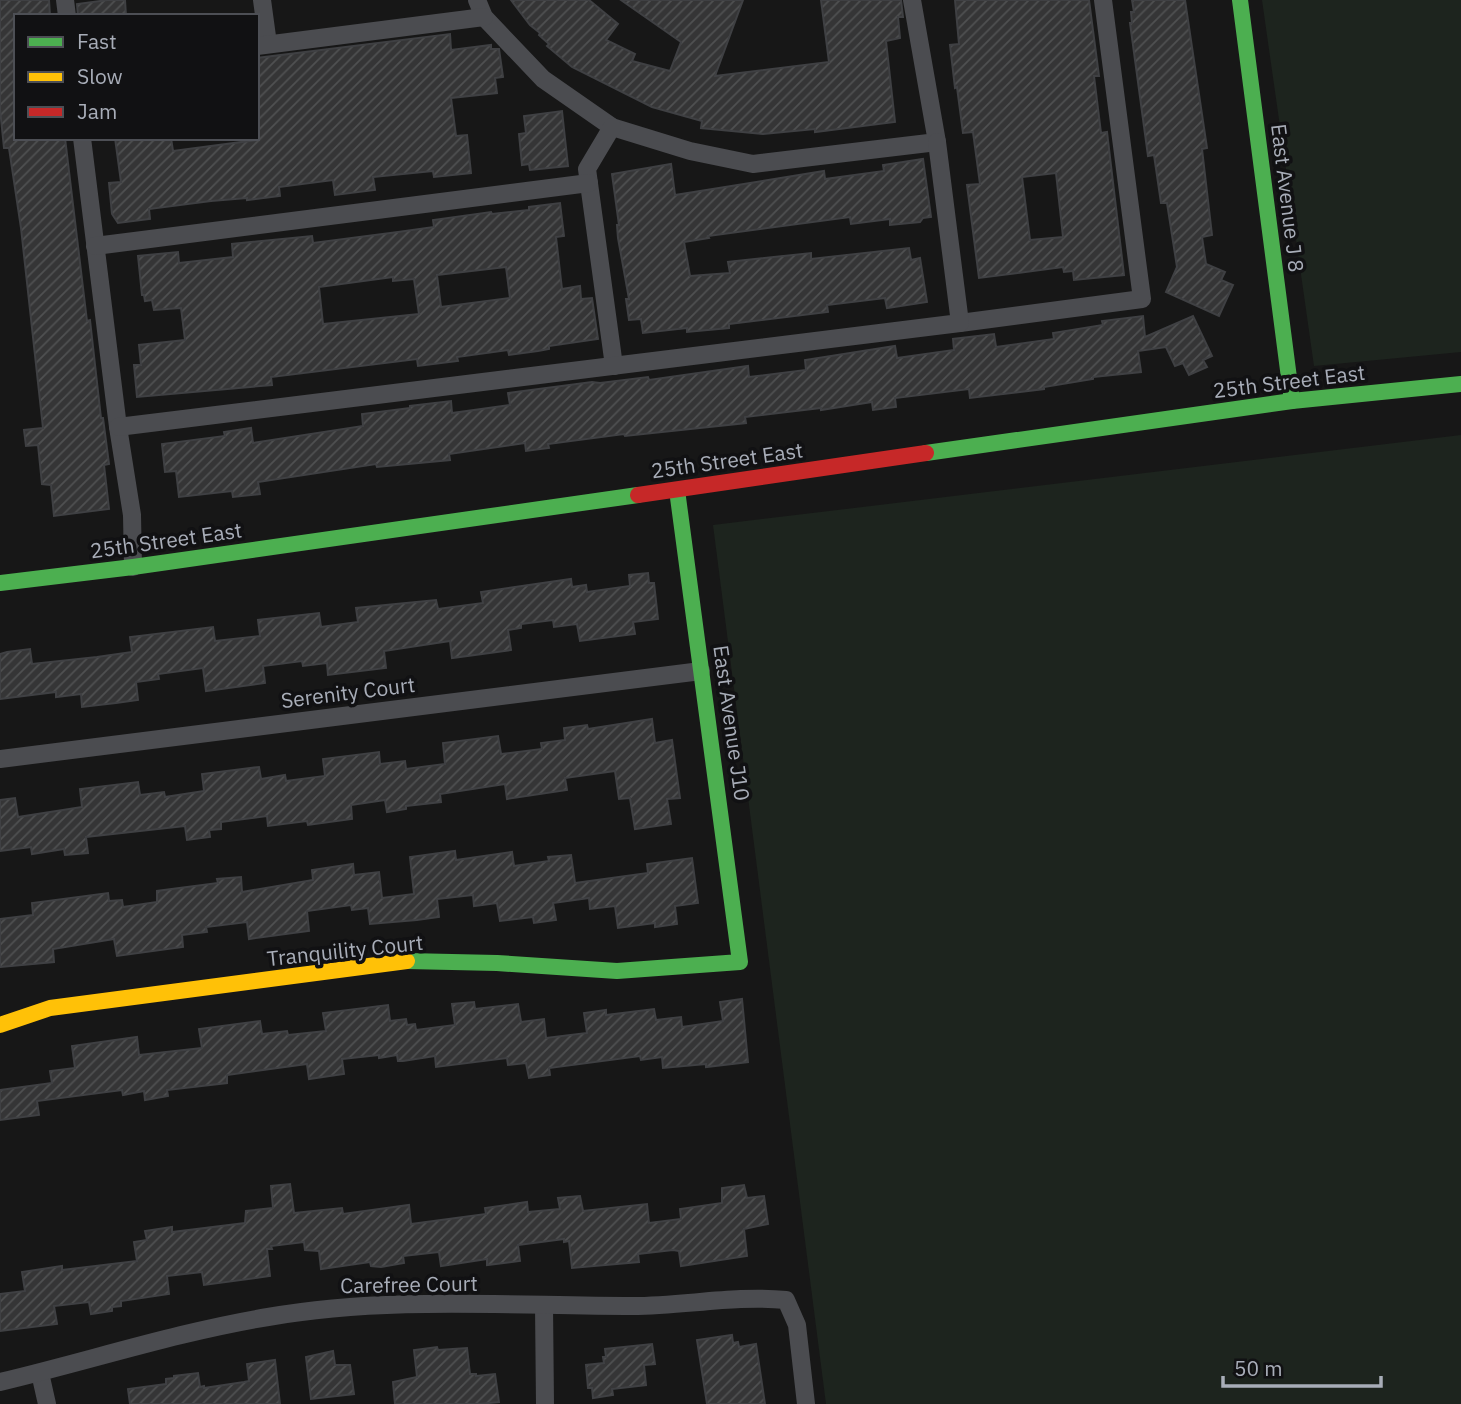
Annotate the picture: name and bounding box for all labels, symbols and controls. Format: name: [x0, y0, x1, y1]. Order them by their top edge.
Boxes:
legend: [14, 14, 259, 140]
text: Fast: [77, 27, 117, 55]
text: Slow: [77, 62, 123, 90]
text: Jam: [77, 97, 117, 125]
street label: East Avenue J 8: [1265, 122, 1311, 274]
street label: 25th Street East: [1211, 358, 1366, 404]
street label: 25th Street East: [649, 436, 805, 485]
street label: 25th Street East: [88, 516, 244, 565]
street label: East Avenue J10: [707, 643, 757, 802]
street label: Serenity Court: [279, 670, 416, 714]
street label: Tranquility Court: [265, 928, 424, 972]
street label: Carefree Court: [340, 1269, 478, 1299]
scale bar: [1223, 1344, 1380, 1388]
text: 50 m: [1234, 1354, 1283, 1382]

